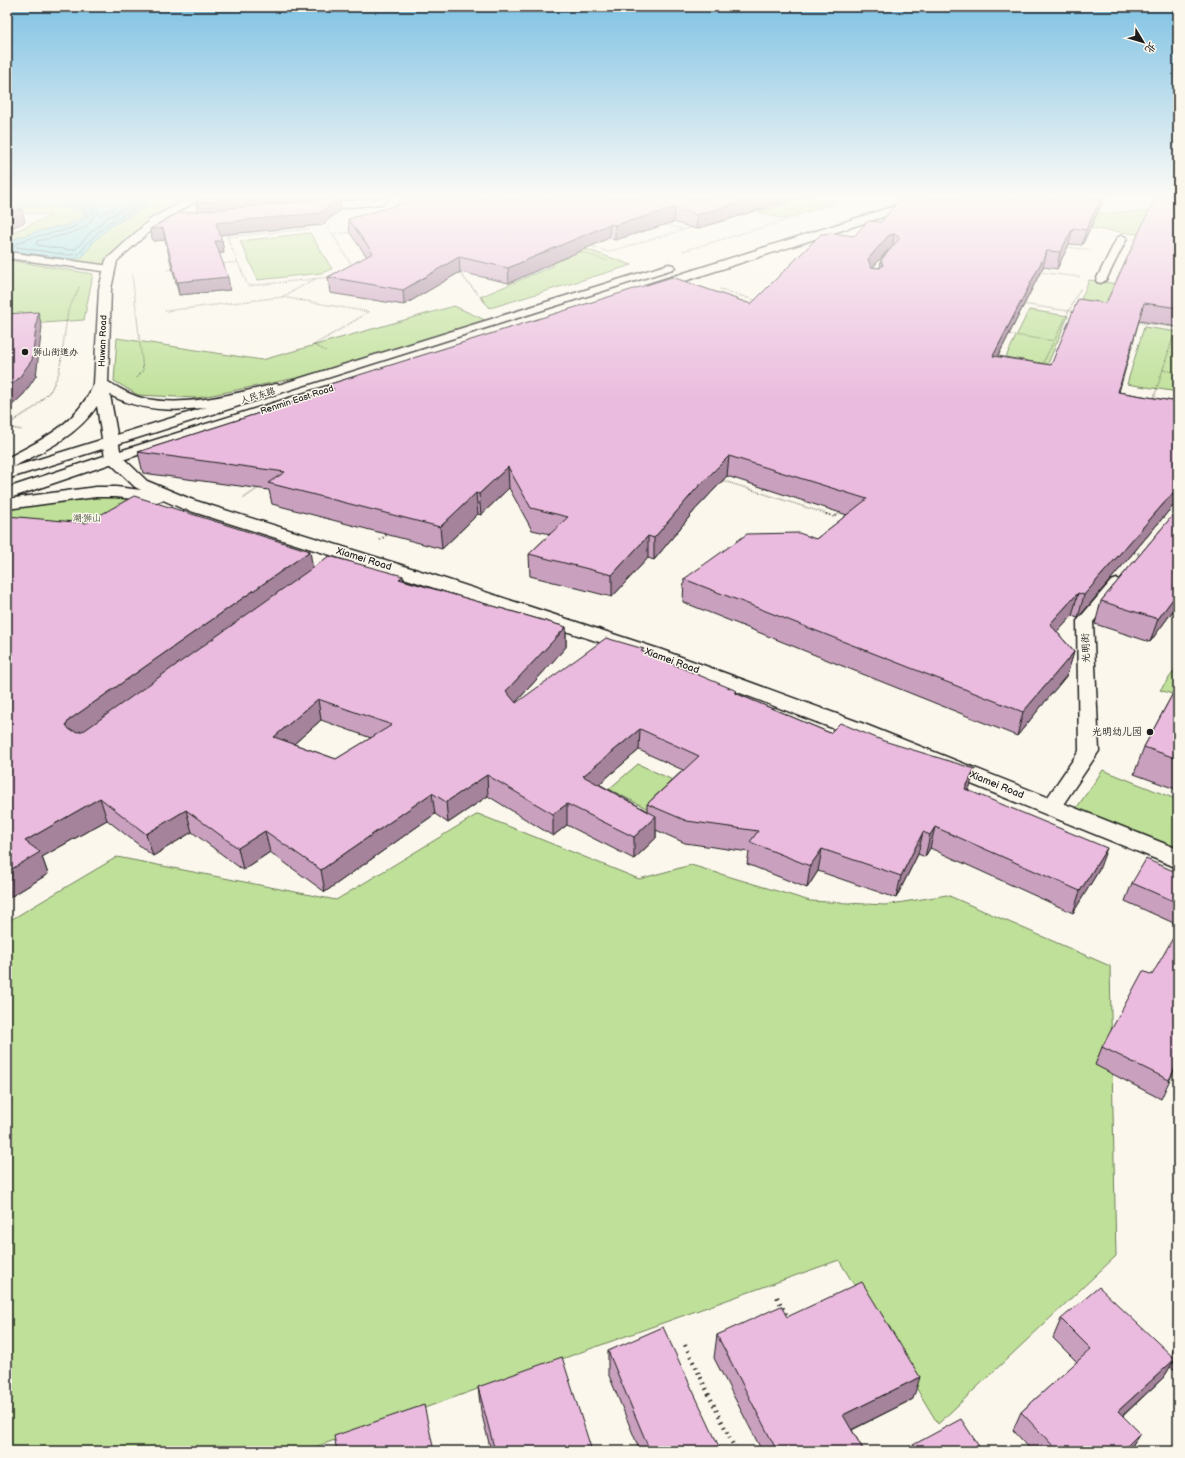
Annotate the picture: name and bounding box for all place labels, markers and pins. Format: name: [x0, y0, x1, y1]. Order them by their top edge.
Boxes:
marker: 狮山街道办: [20, 347, 30, 357]
place label: 狮山街道办: [33, 347, 78, 358]
place label: 光明幼儿园: [1092, 726, 1142, 738]
marker: 光明幼儿园: [1145, 727, 1155, 737]

